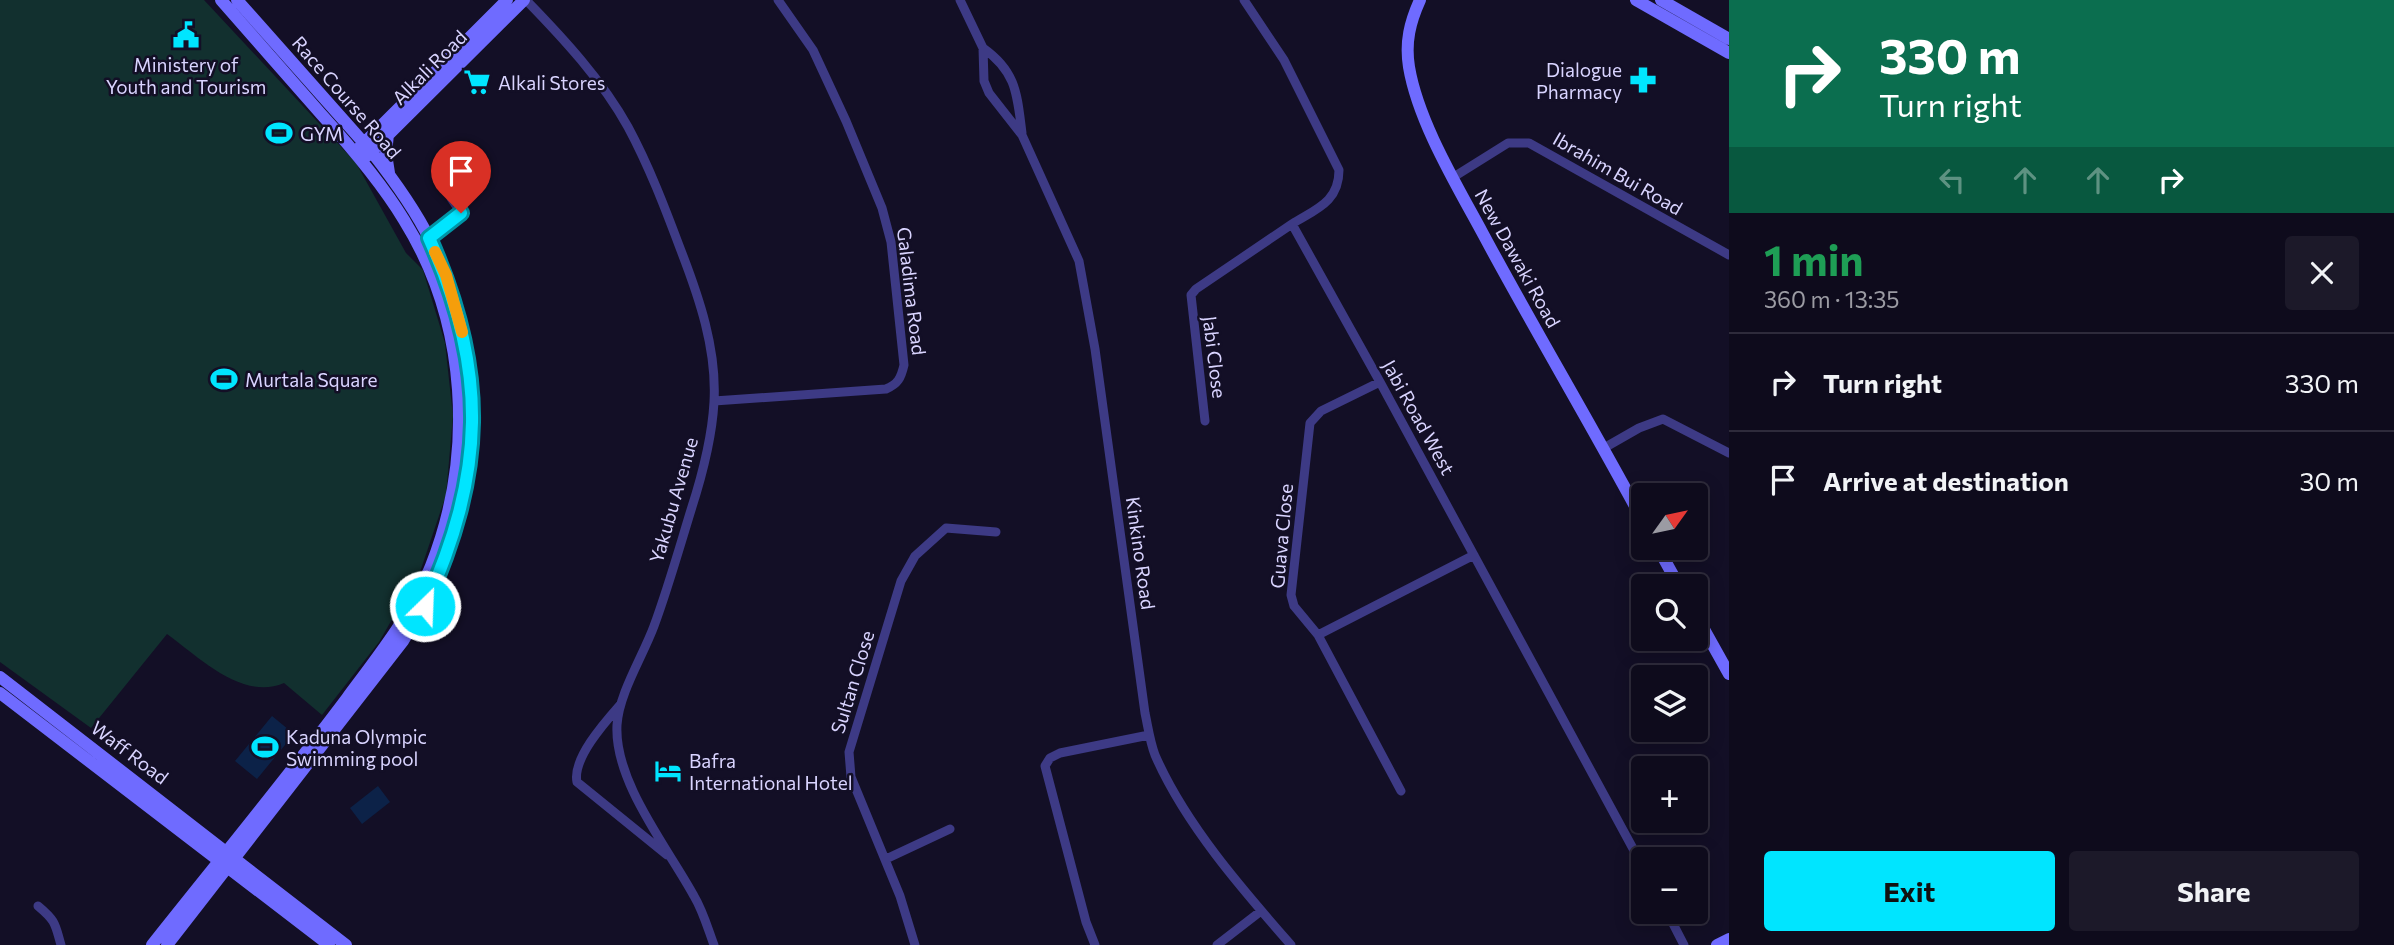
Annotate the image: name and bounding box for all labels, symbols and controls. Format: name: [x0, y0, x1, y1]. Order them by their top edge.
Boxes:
public building icon: Ministery of Youth and Tourism: [171, 20, 201, 50]
text: 330 m: [1879, 24, 2020, 84]
street label: Alkali Road: [387, 25, 471, 109]
icon: right: [1764, 28, 1855, 119]
street label: Race Course Road: [288, 31, 406, 163]
place label: Ministery of Youth and Tourism: [106, 53, 266, 98]
place label: Dialogue Pharmacy: [1536, 58, 1622, 103]
pharmacy icon: Dialogue Pharmacy: [1628, 65, 1658, 95]
supermarket icon: Alkali Stores: [462, 67, 492, 97]
place label: Alkali Stores: [498, 71, 605, 94]
text: Turn right: [1879, 84, 2022, 124]
sports icon: GYM: [264, 118, 294, 148]
place label: GYM: [300, 122, 343, 145]
street label: Ibrahim Bui Road: [1549, 127, 1687, 219]
pin: [431, 141, 491, 213]
icon: arrive: [442, 152, 480, 190]
icon: left: [1933, 161, 1971, 199]
icon: ahead: [2006, 161, 2044, 199]
icon: ahead: [2079, 161, 2117, 199]
icon: right: [2152, 161, 2190, 199]
street label: New Dawaki Road: [1470, 185, 1566, 331]
street label: Galadima Road: [893, 226, 931, 356]
text: 1 min: [1764, 233, 1864, 285]
button: close: [2285, 236, 2359, 310]
text: 360 m · 13:35: [1764, 285, 1900, 313]
street label: Jabi Close: [1199, 314, 1231, 400]
street label: Jabi Road West: [1378, 356, 1460, 479]
icon: right: [1764, 363, 1802, 401]
sports icon: Murtala Square: [209, 364, 239, 394]
text: Turn right: [1823, 367, 1942, 398]
text: 330 m: [2285, 367, 2359, 398]
place label: Murtala Square: [245, 368, 378, 391]
street label: Yakubu Avenue: [644, 434, 702, 566]
icon: arrive: [1764, 461, 1802, 499]
text: Arrive at destination: [1823, 465, 2069, 496]
text: 30 m: [2300, 465, 2359, 496]
street label: Guava Close: [1265, 483, 1297, 589]
north arrow: [1631, 483, 1708, 560]
map controls: [1631, 483, 1708, 924]
street label: Kinkino Road: [1122, 495, 1160, 611]
position arrow: [388, 569, 462, 643]
button: search: [1631, 574, 1708, 651]
street label: Sultan Close: [825, 628, 879, 736]
button: layers: [1631, 665, 1708, 742]
street label: Waff Road: [87, 715, 173, 789]
place label: Kaduna Olympic Swimming pool: [286, 725, 427, 770]
sports icon: Kaduna Olympic Swimming pool: [250, 732, 280, 762]
place label: Bafra International Hotel: [689, 749, 853, 794]
hotel icon: Bafra International Hotel: [653, 756, 683, 786]
button: +: [1631, 756, 1708, 833]
button: −: [1631, 847, 1708, 924]
button: Exit: [1764, 851, 2055, 931]
button: Share: [2069, 851, 2359, 931]

